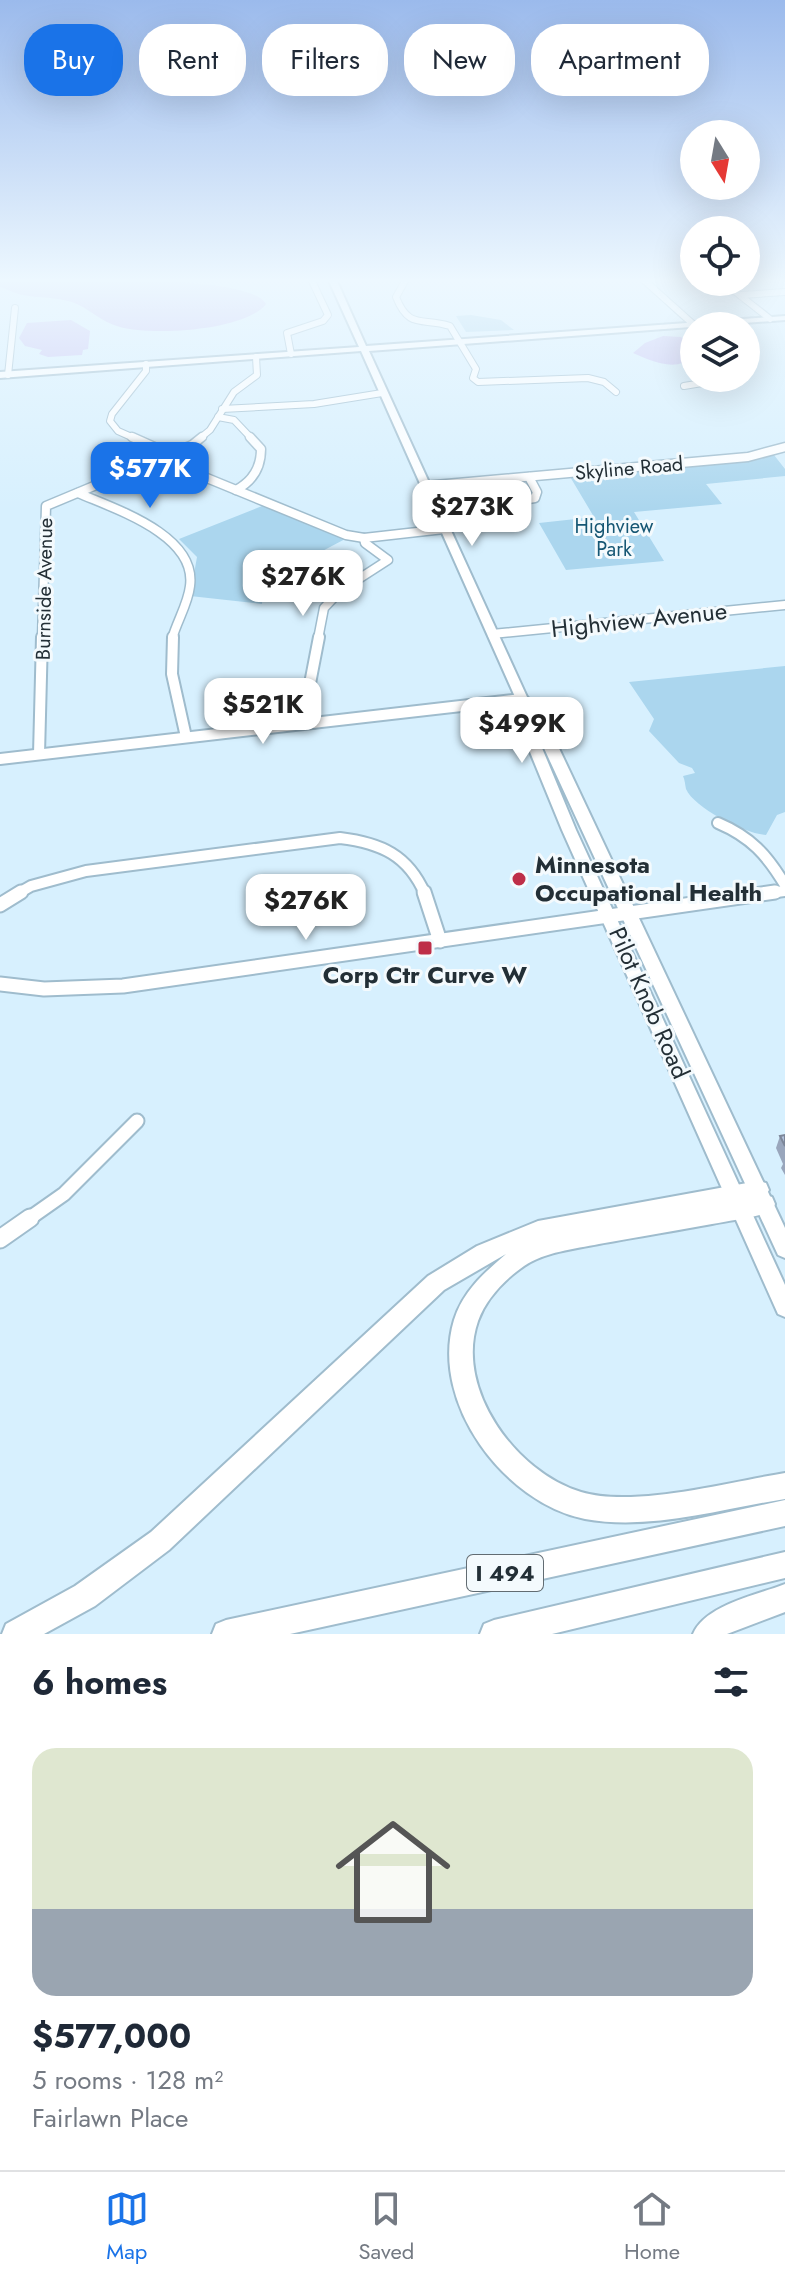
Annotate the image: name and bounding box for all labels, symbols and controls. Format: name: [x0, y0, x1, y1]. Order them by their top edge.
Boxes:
chip: Buy: [24, 24, 123, 96]
chip: Rent: [139, 24, 246, 96]
chip: Filters: [262, 24, 388, 96]
chip: New: [404, 24, 515, 96]
chip: Apartment: [531, 24, 709, 96]
north arrow: [680, 120, 760, 200]
map controls: [680, 120, 760, 392]
button: locate: [680, 216, 760, 296]
button: layers: [680, 312, 760, 392]
pin: $577K: [94, 442, 206, 510]
text: $577K: [109, 449, 191, 487]
street label: Skyline Road: [574, 449, 684, 488]
pin: $273K: [416, 480, 528, 548]
text: $273K: [430, 487, 514, 525]
park label: Highview Park: [575, 512, 654, 564]
street label: Burnside Avenue: [29, 518, 60, 660]
pin: $276K: [247, 550, 359, 618]
text: $276K: [261, 557, 345, 595]
street label: Highview Avenue: [549, 593, 729, 646]
pin: $521K: [207, 678, 319, 746]
text: $521K: [222, 685, 304, 723]
pin: $499K: [466, 697, 578, 765]
text: $499K: [478, 704, 566, 742]
place label: Minnesota Occupational Health: [535, 847, 762, 910]
marker: Minnesota Occupational Health: [510, 870, 528, 888]
pin: $276K: [250, 874, 362, 942]
text: $276K: [264, 881, 348, 919]
street label: Pilot Knob Road: [600, 921, 699, 1084]
marker: Corp Ctr Curve W: [416, 939, 434, 957]
place label: Corp Ctr Curve W: [323, 957, 528, 992]
road number: I 494: [467, 1555, 543, 1591]
text: 6 homes: [32, 1658, 167, 1707]
icon: filters: [709, 1660, 753, 1704]
icon: home: [321, 1800, 465, 1944]
text: $577,000: [32, 2012, 191, 2061]
text: 5 rooms · 128 m²: [32, 2061, 223, 2099]
text: Fairlawn Place: [32, 2099, 188, 2137]
tab: Map: [105, 2187, 149, 2267]
tab: Saved: [359, 2187, 414, 2267]
tab: Home: [624, 2187, 680, 2267]

